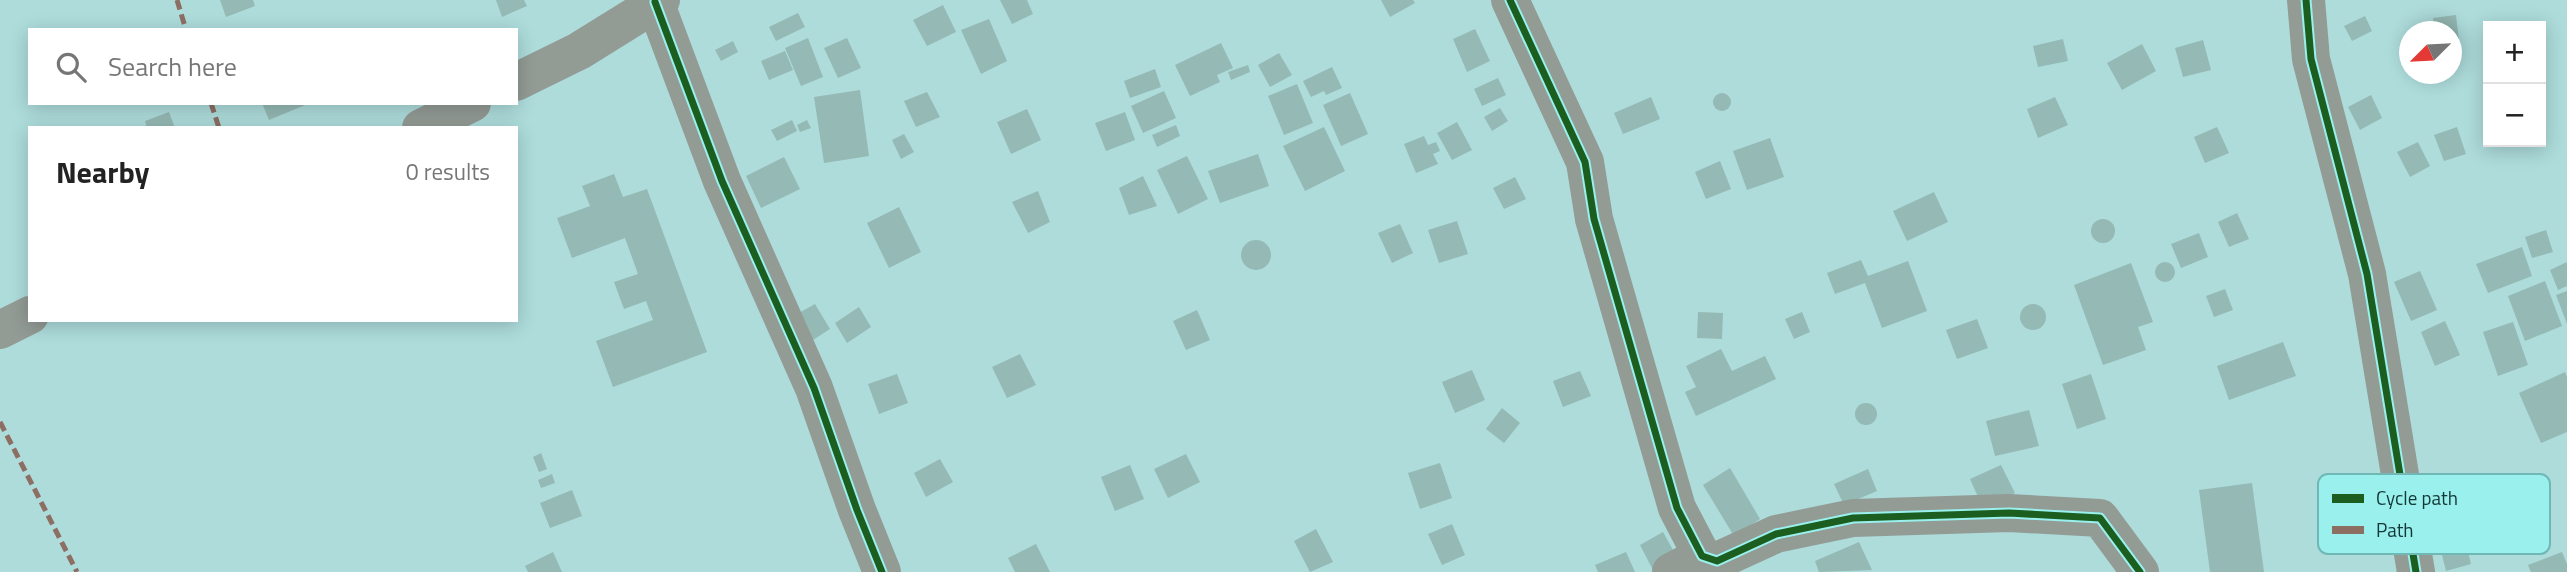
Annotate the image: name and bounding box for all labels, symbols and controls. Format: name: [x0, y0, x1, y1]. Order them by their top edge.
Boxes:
north arrow: [2399, 21, 2462, 84]
map controls: [2483, 21, 2546, 147]
button: +: [2483, 21, 2546, 84]
search box: [28, 28, 518, 105]
text: Search here: [108, 47, 237, 86]
icon: search: [52, 48, 90, 86]
button: −: [2483, 84, 2546, 147]
text: Nearby: [56, 149, 149, 195]
text: 0 results: [406, 154, 490, 189]
legend: [2318, 474, 2550, 554]
text: Cycle path: [2376, 483, 2458, 512]
text: Path: [2376, 515, 2414, 544]

